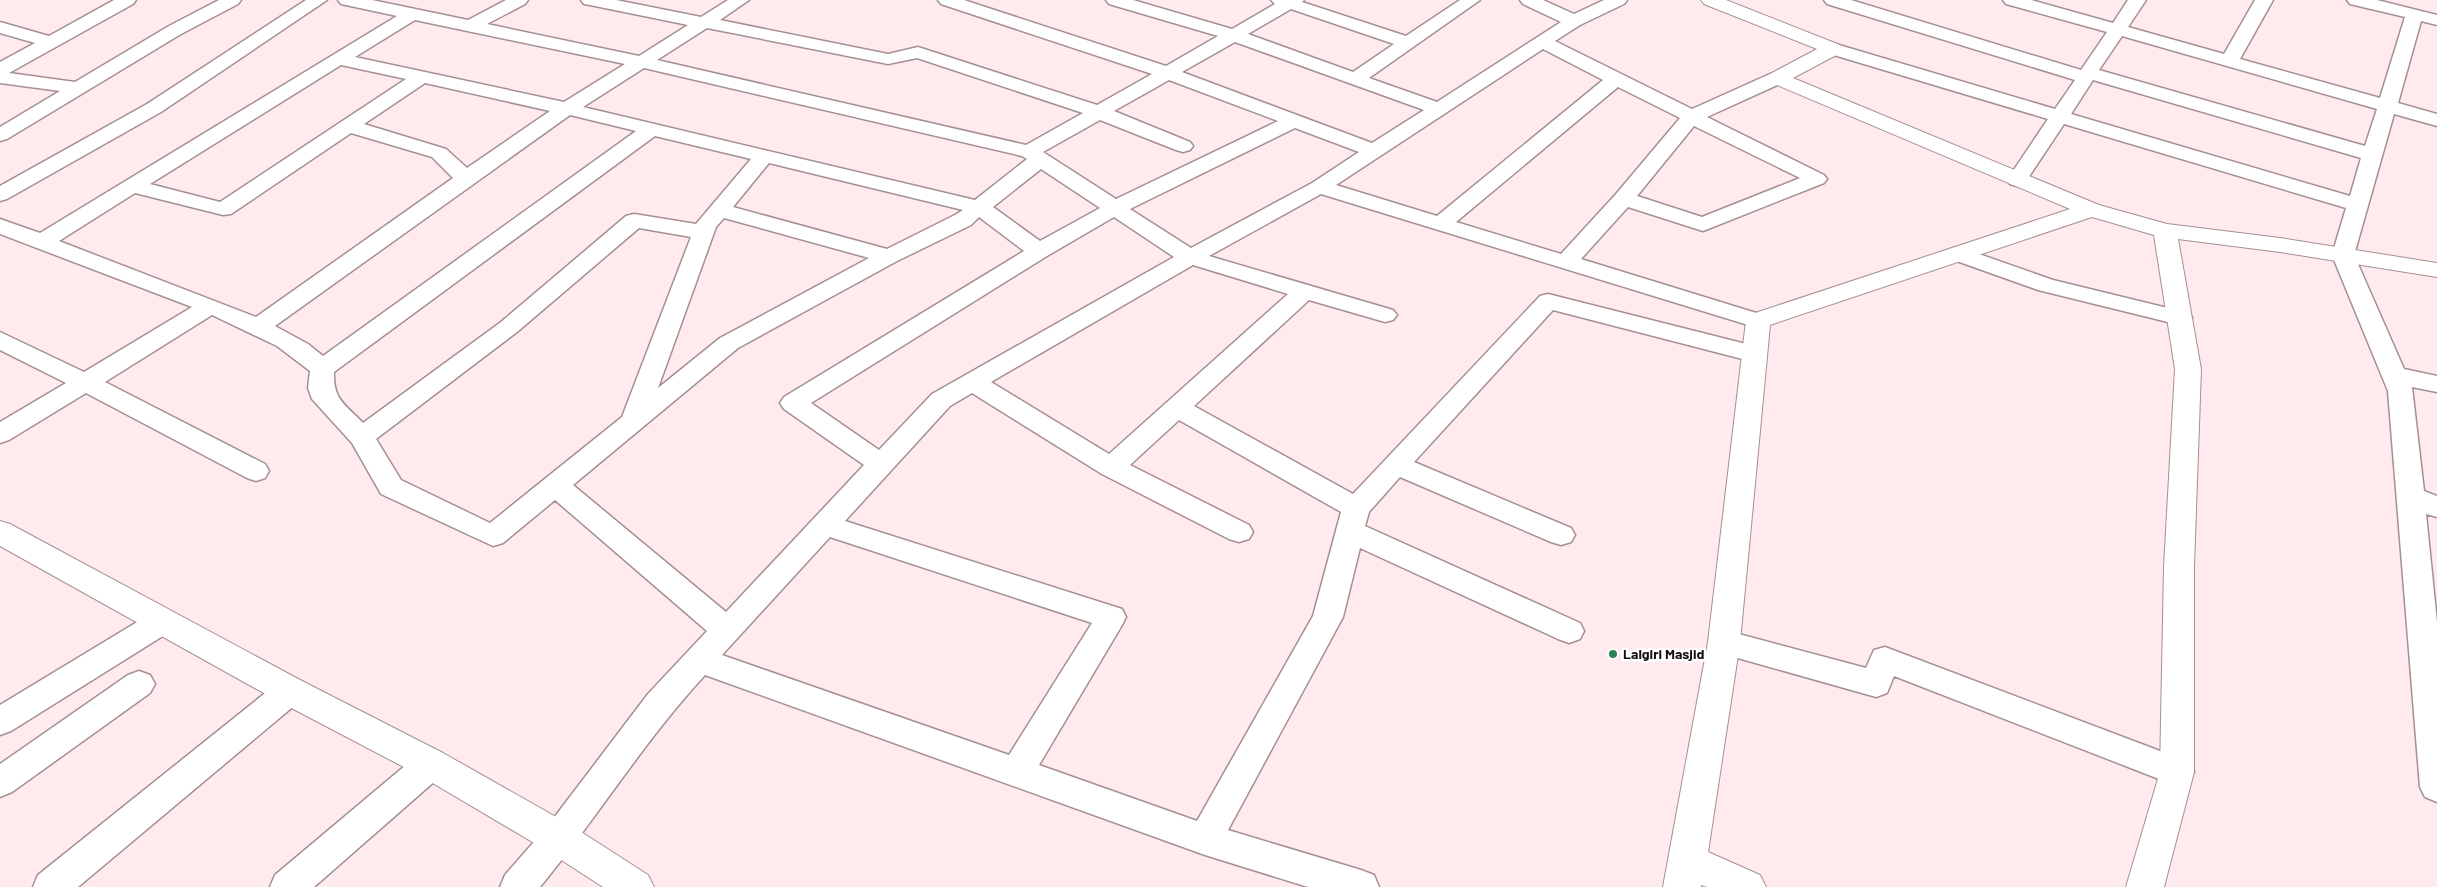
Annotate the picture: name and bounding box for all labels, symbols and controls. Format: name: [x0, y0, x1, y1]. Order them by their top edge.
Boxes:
place label: Lalgiri Masjid: [1623, 645, 1704, 662]
marker: Lalgiri Masjid: [1607, 648, 1619, 660]

